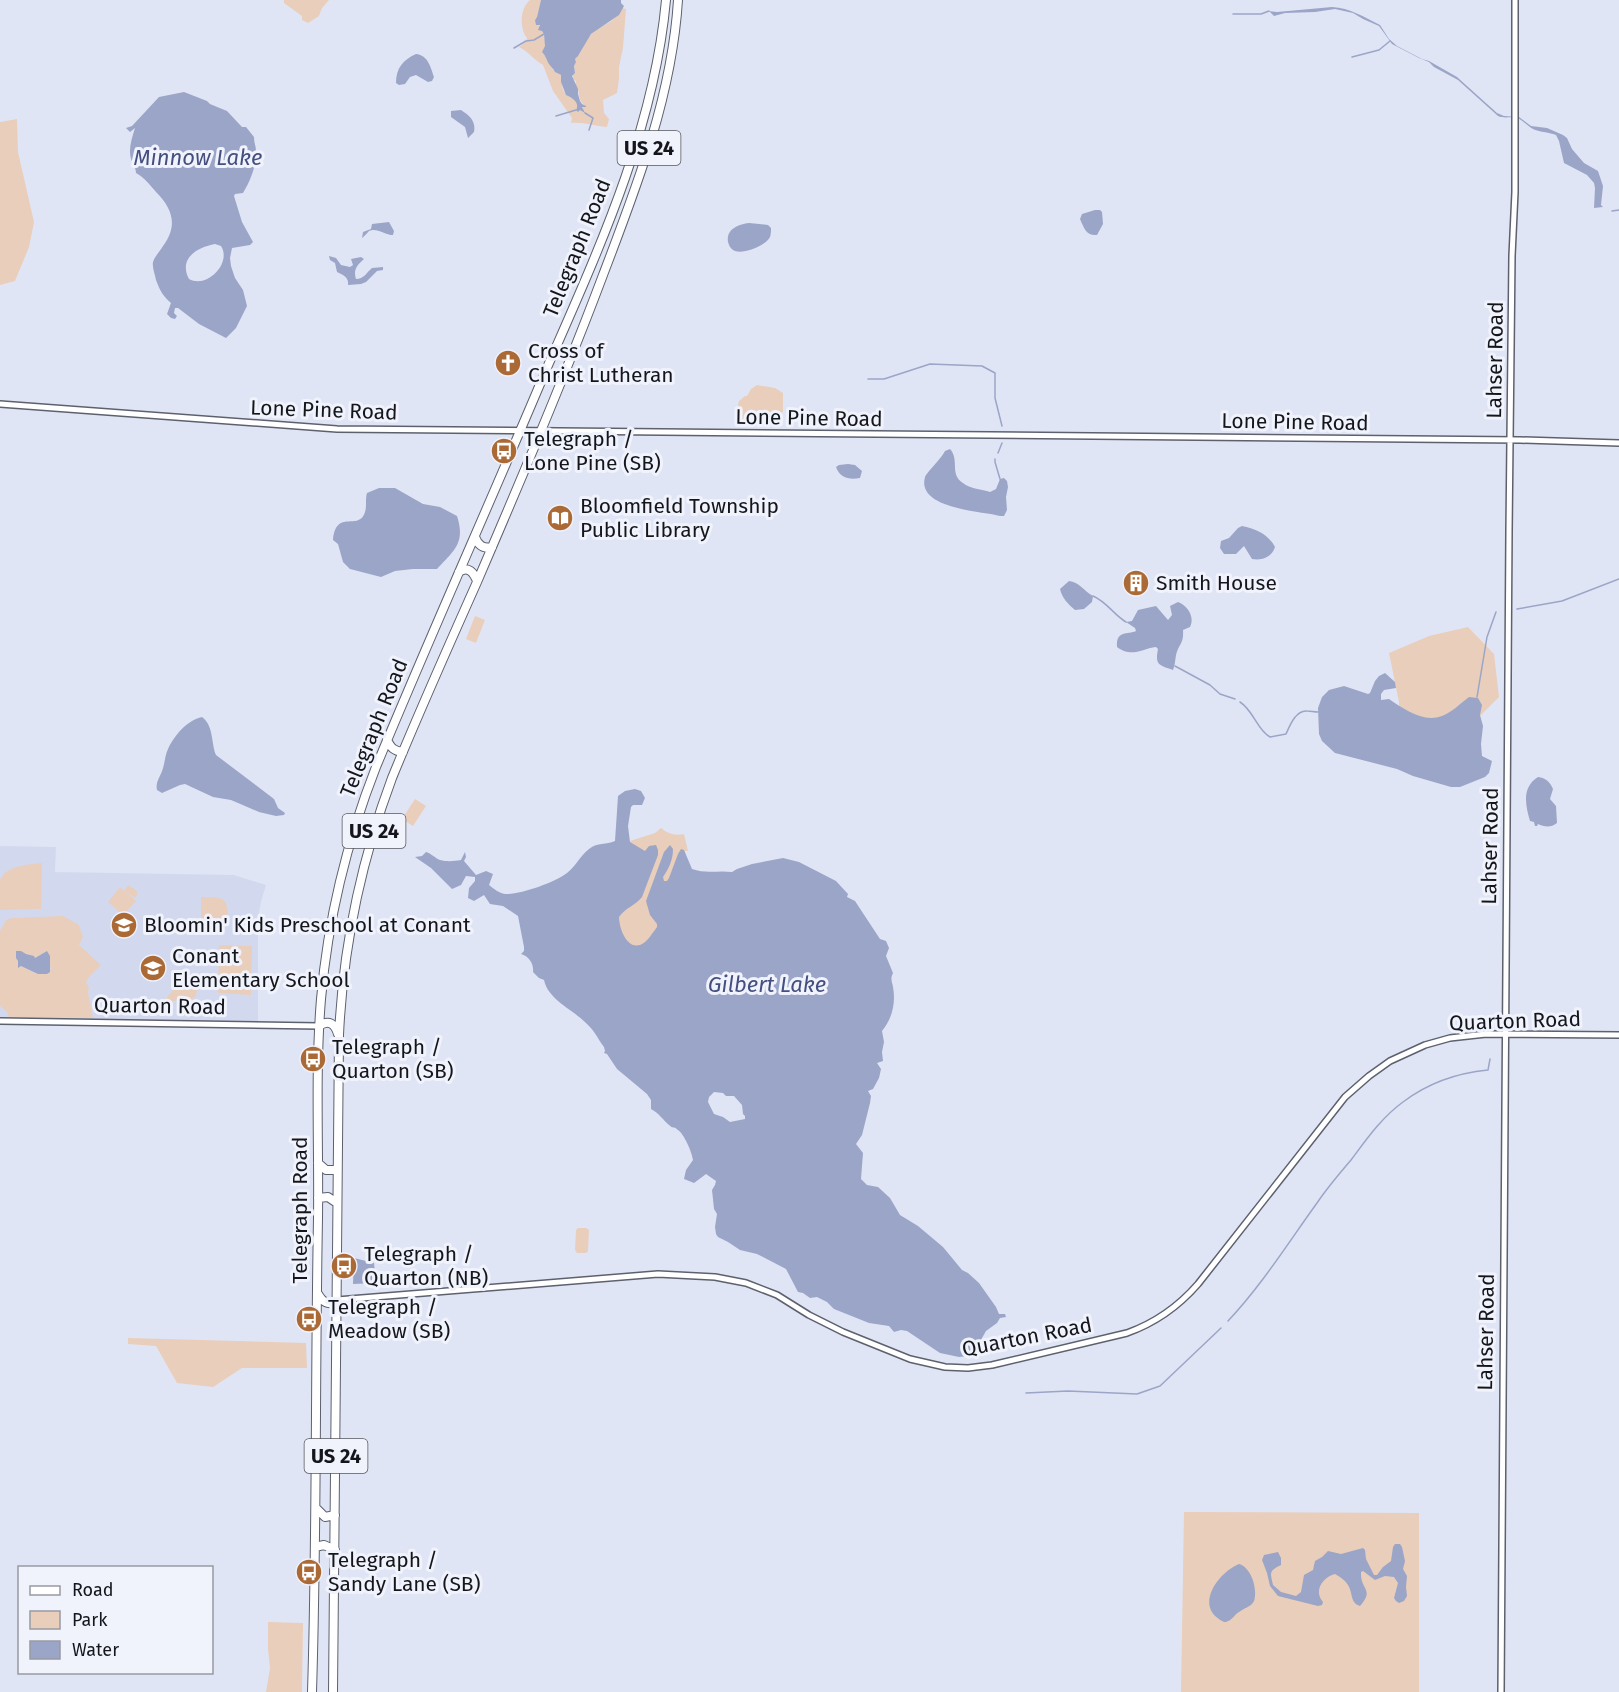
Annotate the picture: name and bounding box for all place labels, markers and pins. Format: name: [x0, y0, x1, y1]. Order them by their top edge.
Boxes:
place label: Cross of Christ Lutheran: [528, 338, 674, 388]
church icon: Cross of Christ Lutheran: [493, 348, 523, 378]
place label: Telegraph / Lone Pine (SB): [524, 426, 661, 476]
bus stop icon: Telegraph / Lone Pine (SB): [489, 436, 519, 466]
place label: Bloomfield Township Public Library: [580, 493, 779, 543]
library icon: Bloomfield Township Public Library: [545, 503, 575, 533]
building icon: Smith House: [1121, 568, 1151, 598]
place label: Smith House: [1156, 570, 1277, 596]
school or university icon: Bloomin' Kids Preschool at Conant: [109, 910, 139, 940]
place label: Bloomin' Kids Preschool at Conant: [144, 912, 471, 938]
place label: Conant Elementary School: [172, 943, 350, 993]
school or university icon: Conant Elementary School: [138, 953, 168, 983]
place label: Telegraph / Quarton (SB): [332, 1034, 454, 1084]
bus stop icon: Telegraph / Quarton (SB): [298, 1044, 328, 1074]
place label: Telegraph / Quarton (NB): [364, 1241, 488, 1291]
bus stop icon: Telegraph / Quarton (NB): [329, 1251, 359, 1281]
place label: Telegraph / Meadow (SB): [328, 1294, 450, 1344]
bus stop icon: Telegraph / Meadow (SB): [294, 1304, 324, 1334]
place label: Telegraph / Sandy Lane (SB): [328, 1547, 480, 1597]
bus stop icon: Telegraph / Sandy Lane (SB): [294, 1557, 324, 1587]

